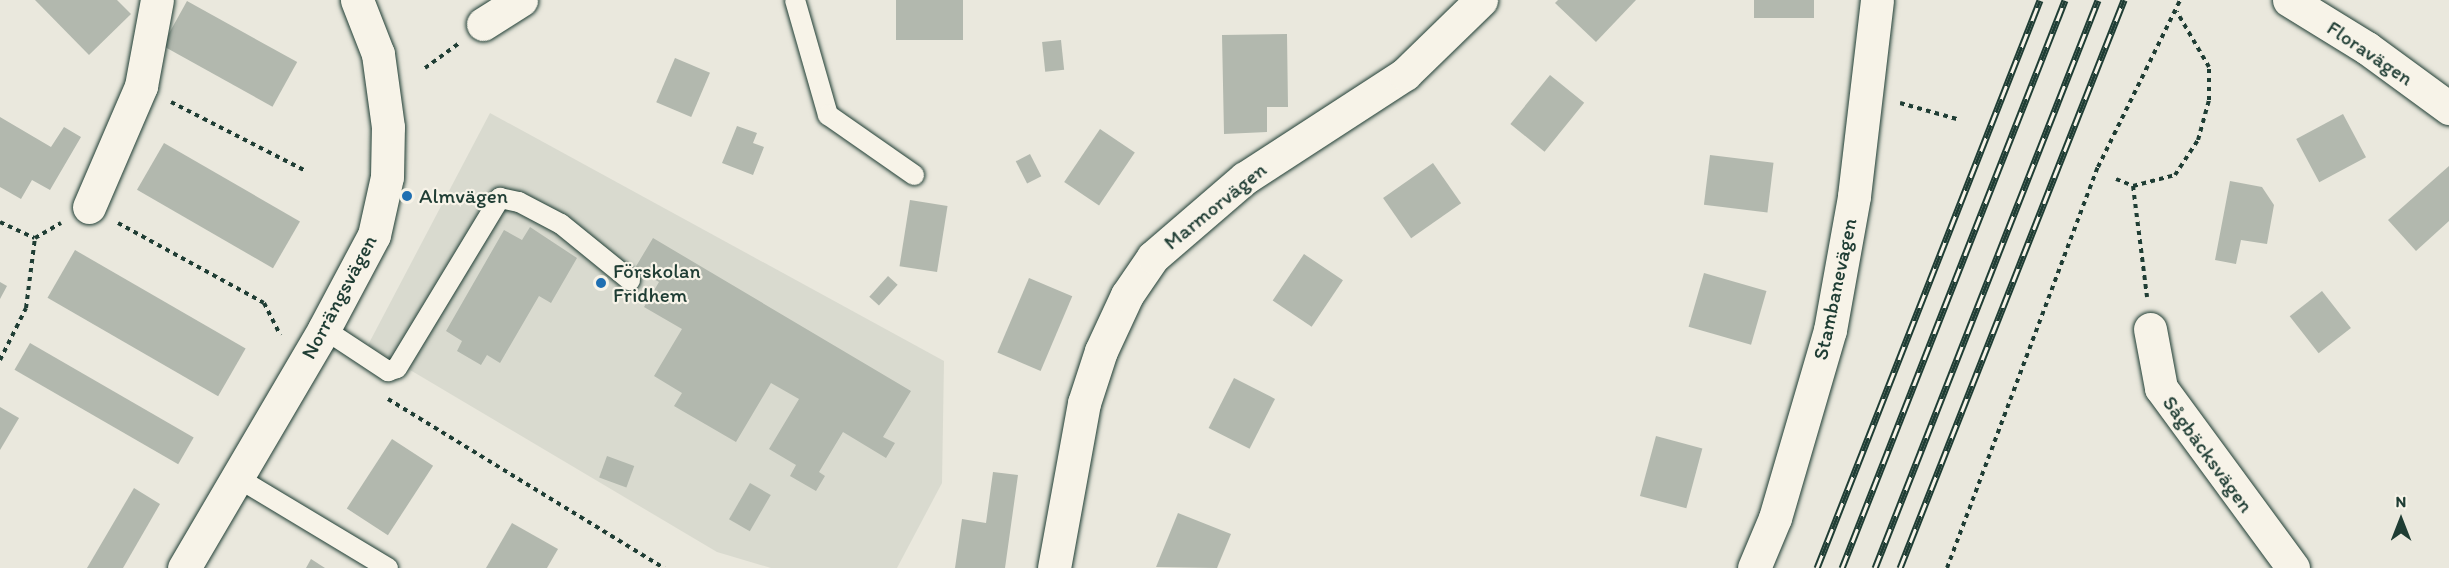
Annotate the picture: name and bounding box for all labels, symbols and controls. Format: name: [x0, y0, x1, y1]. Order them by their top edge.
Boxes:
street label: Floravägen: [2322, 15, 2418, 91]
street label: Marmorvägen: [1159, 157, 1271, 255]
place label: Almvägen: [419, 183, 508, 209]
marker: Almvägen: [400, 189, 414, 203]
street label: Stambanevägen: [1808, 216, 1862, 362]
street label: Norrängsvägen: [296, 231, 382, 363]
place label: Förskolan Fridhem: [613, 258, 701, 308]
marker: Förskolan Fridhem: [594, 276, 608, 290]
street label: Sågbäcksvägen: [2157, 391, 2259, 517]
north arrow: [2371, 490, 2431, 550]
text: N: [2396, 492, 2406, 511]

